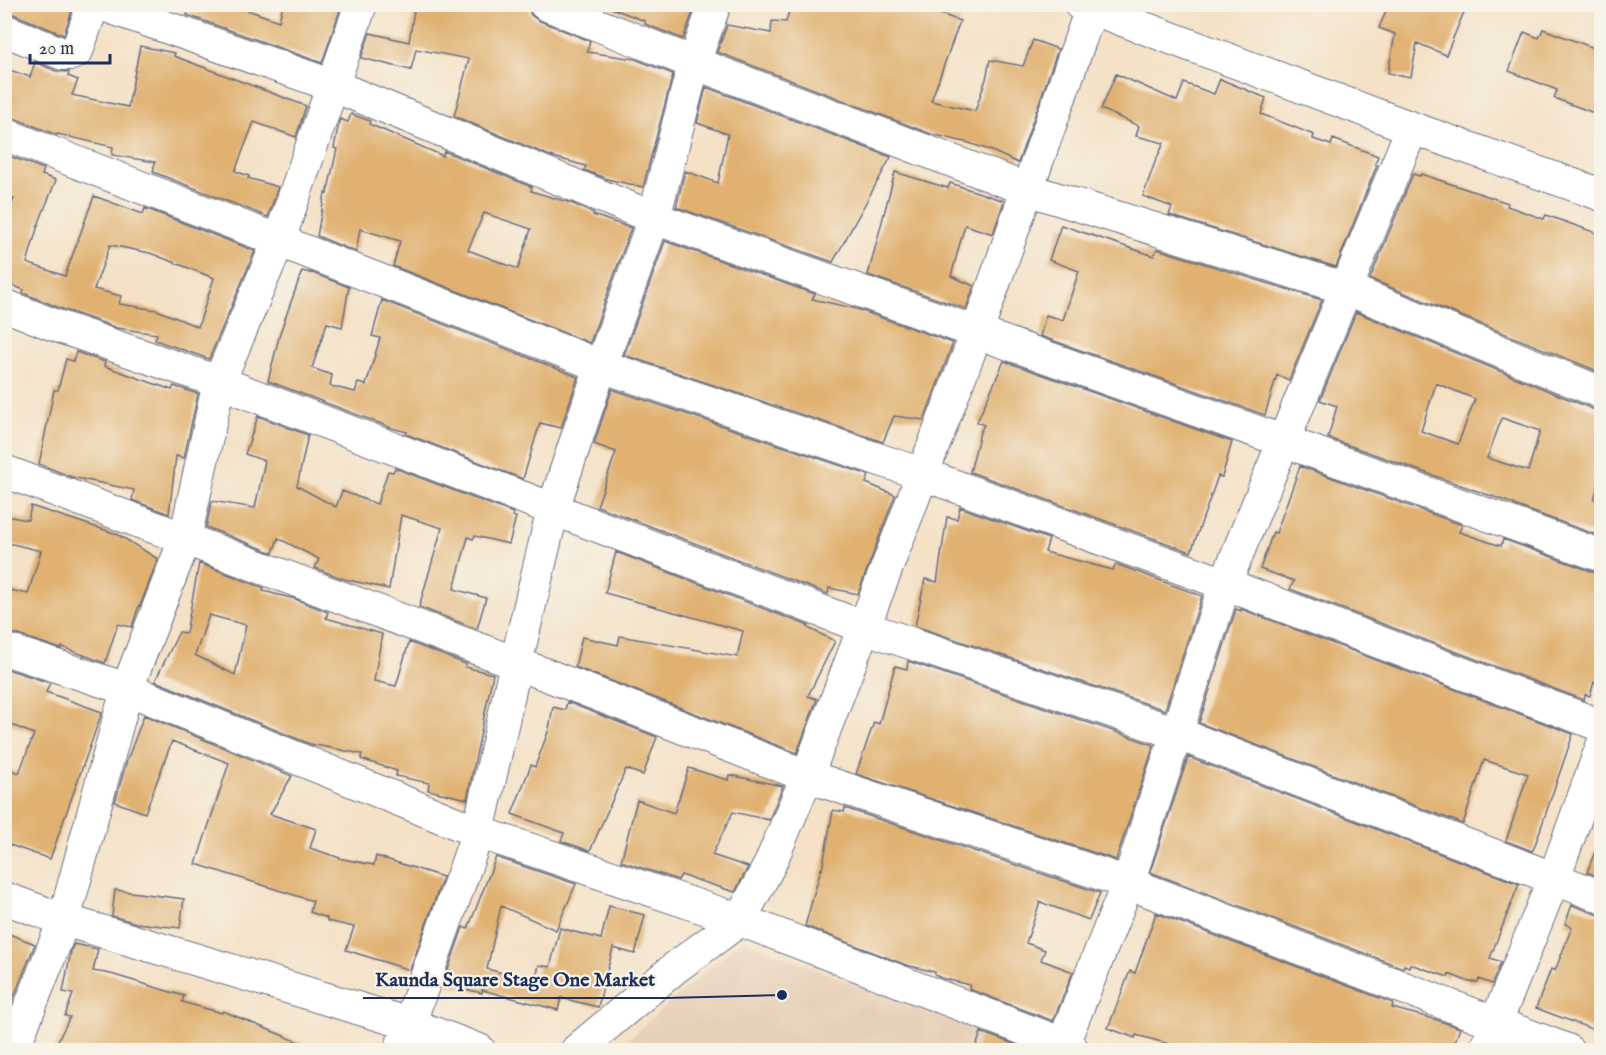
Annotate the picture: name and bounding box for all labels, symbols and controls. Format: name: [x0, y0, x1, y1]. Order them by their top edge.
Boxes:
scale bar: [30, 27, 110, 65]
text: 20 m: [39, 38, 74, 61]
callout: Kaunda Square Stage One Market: [363, 960, 667, 998]
text: Kaunda Square Stage One Market: [375, 968, 655, 993]

